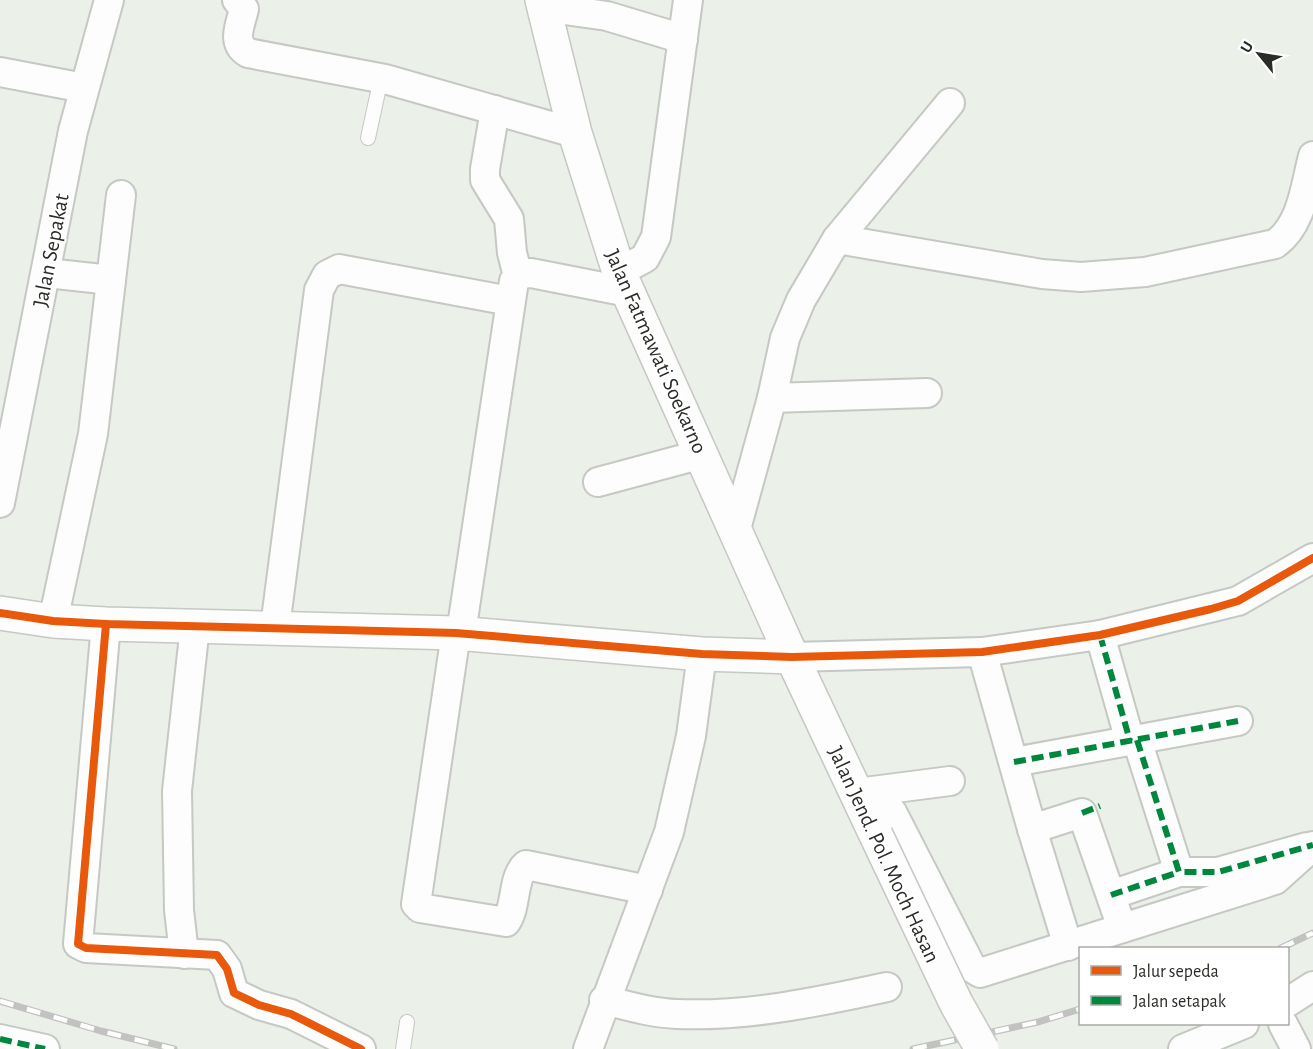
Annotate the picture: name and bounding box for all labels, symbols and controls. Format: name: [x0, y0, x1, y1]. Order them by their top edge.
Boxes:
north arrow: [1229, 24, 1289, 84]
text: U: [1237, 39, 1256, 55]
street label: Jalan Sepakat: [29, 192, 73, 309]
street label: Jalan Fatmawati Soekarno: [601, 246, 711, 457]
street label: Jalan Jend. Pol. Moch Hasan: [824, 743, 944, 966]
legend: [1079, 947, 1289, 1025]
text: Jalur sepeda: [1133, 963, 1219, 981]
text: Jalan setapak: [1133, 993, 1227, 1011]

